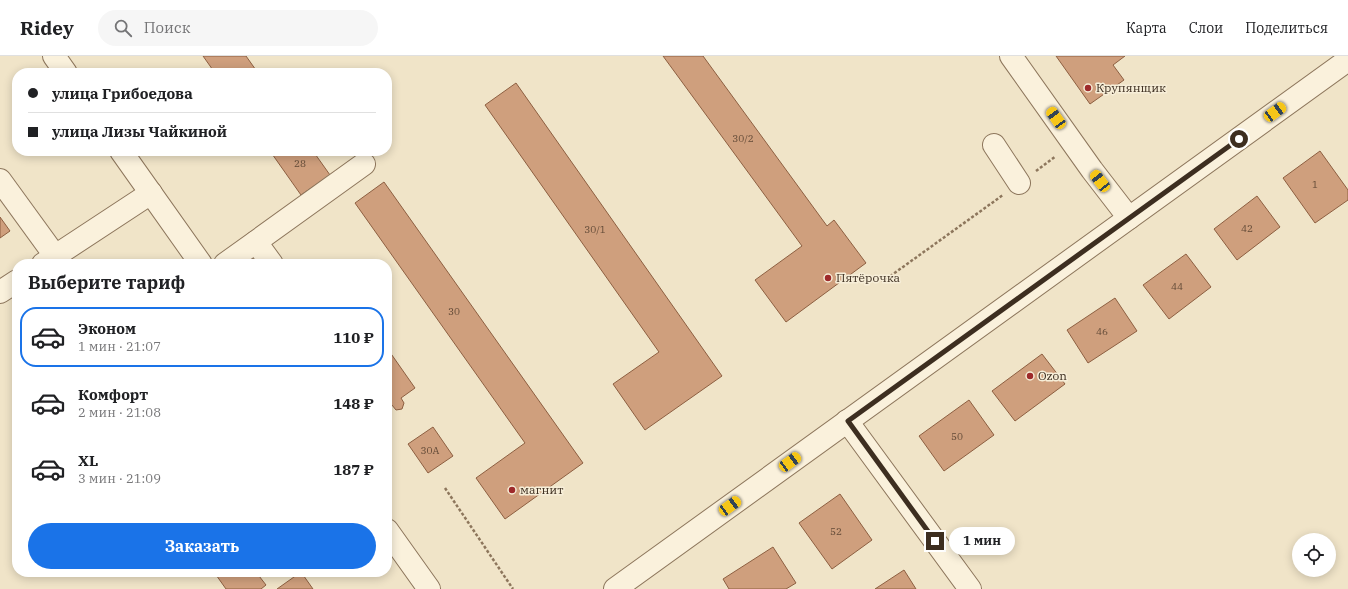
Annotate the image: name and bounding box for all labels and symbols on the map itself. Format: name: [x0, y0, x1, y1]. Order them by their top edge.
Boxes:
place label: Крупянщик: [1096, 80, 1166, 95]
marker: Крупянщик: [1083, 83, 1093, 93]
car: [1262, 100, 1288, 124]
car: [1044, 105, 1068, 131]
route start: [1230, 130, 1248, 148]
house number: 30/2: [732, 132, 754, 145]
house number: 28: [294, 157, 306, 170]
car: [1088, 168, 1112, 194]
house number: 1: [1312, 178, 1318, 191]
house number: 42: [1241, 222, 1253, 235]
house number: 30/1: [584, 223, 606, 236]
place label: Пятёрочка: [836, 270, 901, 285]
marker: Пятёрочка: [823, 273, 833, 283]
house number: 44: [1171, 280, 1183, 293]
house number: 30: [448, 305, 460, 318]
house number: 46: [1096, 325, 1108, 338]
place label: Ozon: [1038, 368, 1067, 383]
marker: Ozon: [1025, 371, 1035, 381]
house number: 50: [951, 430, 963, 443]
house number: 30А: [421, 444, 440, 457]
car: [777, 450, 803, 474]
place label: магнит: [520, 482, 564, 497]
marker: магнит: [507, 485, 517, 495]
car: [717, 494, 743, 518]
house number: 52: [830, 525, 842, 538]
callout: 1 мин: [949, 527, 1015, 555]
route end: [926, 532, 944, 550]

